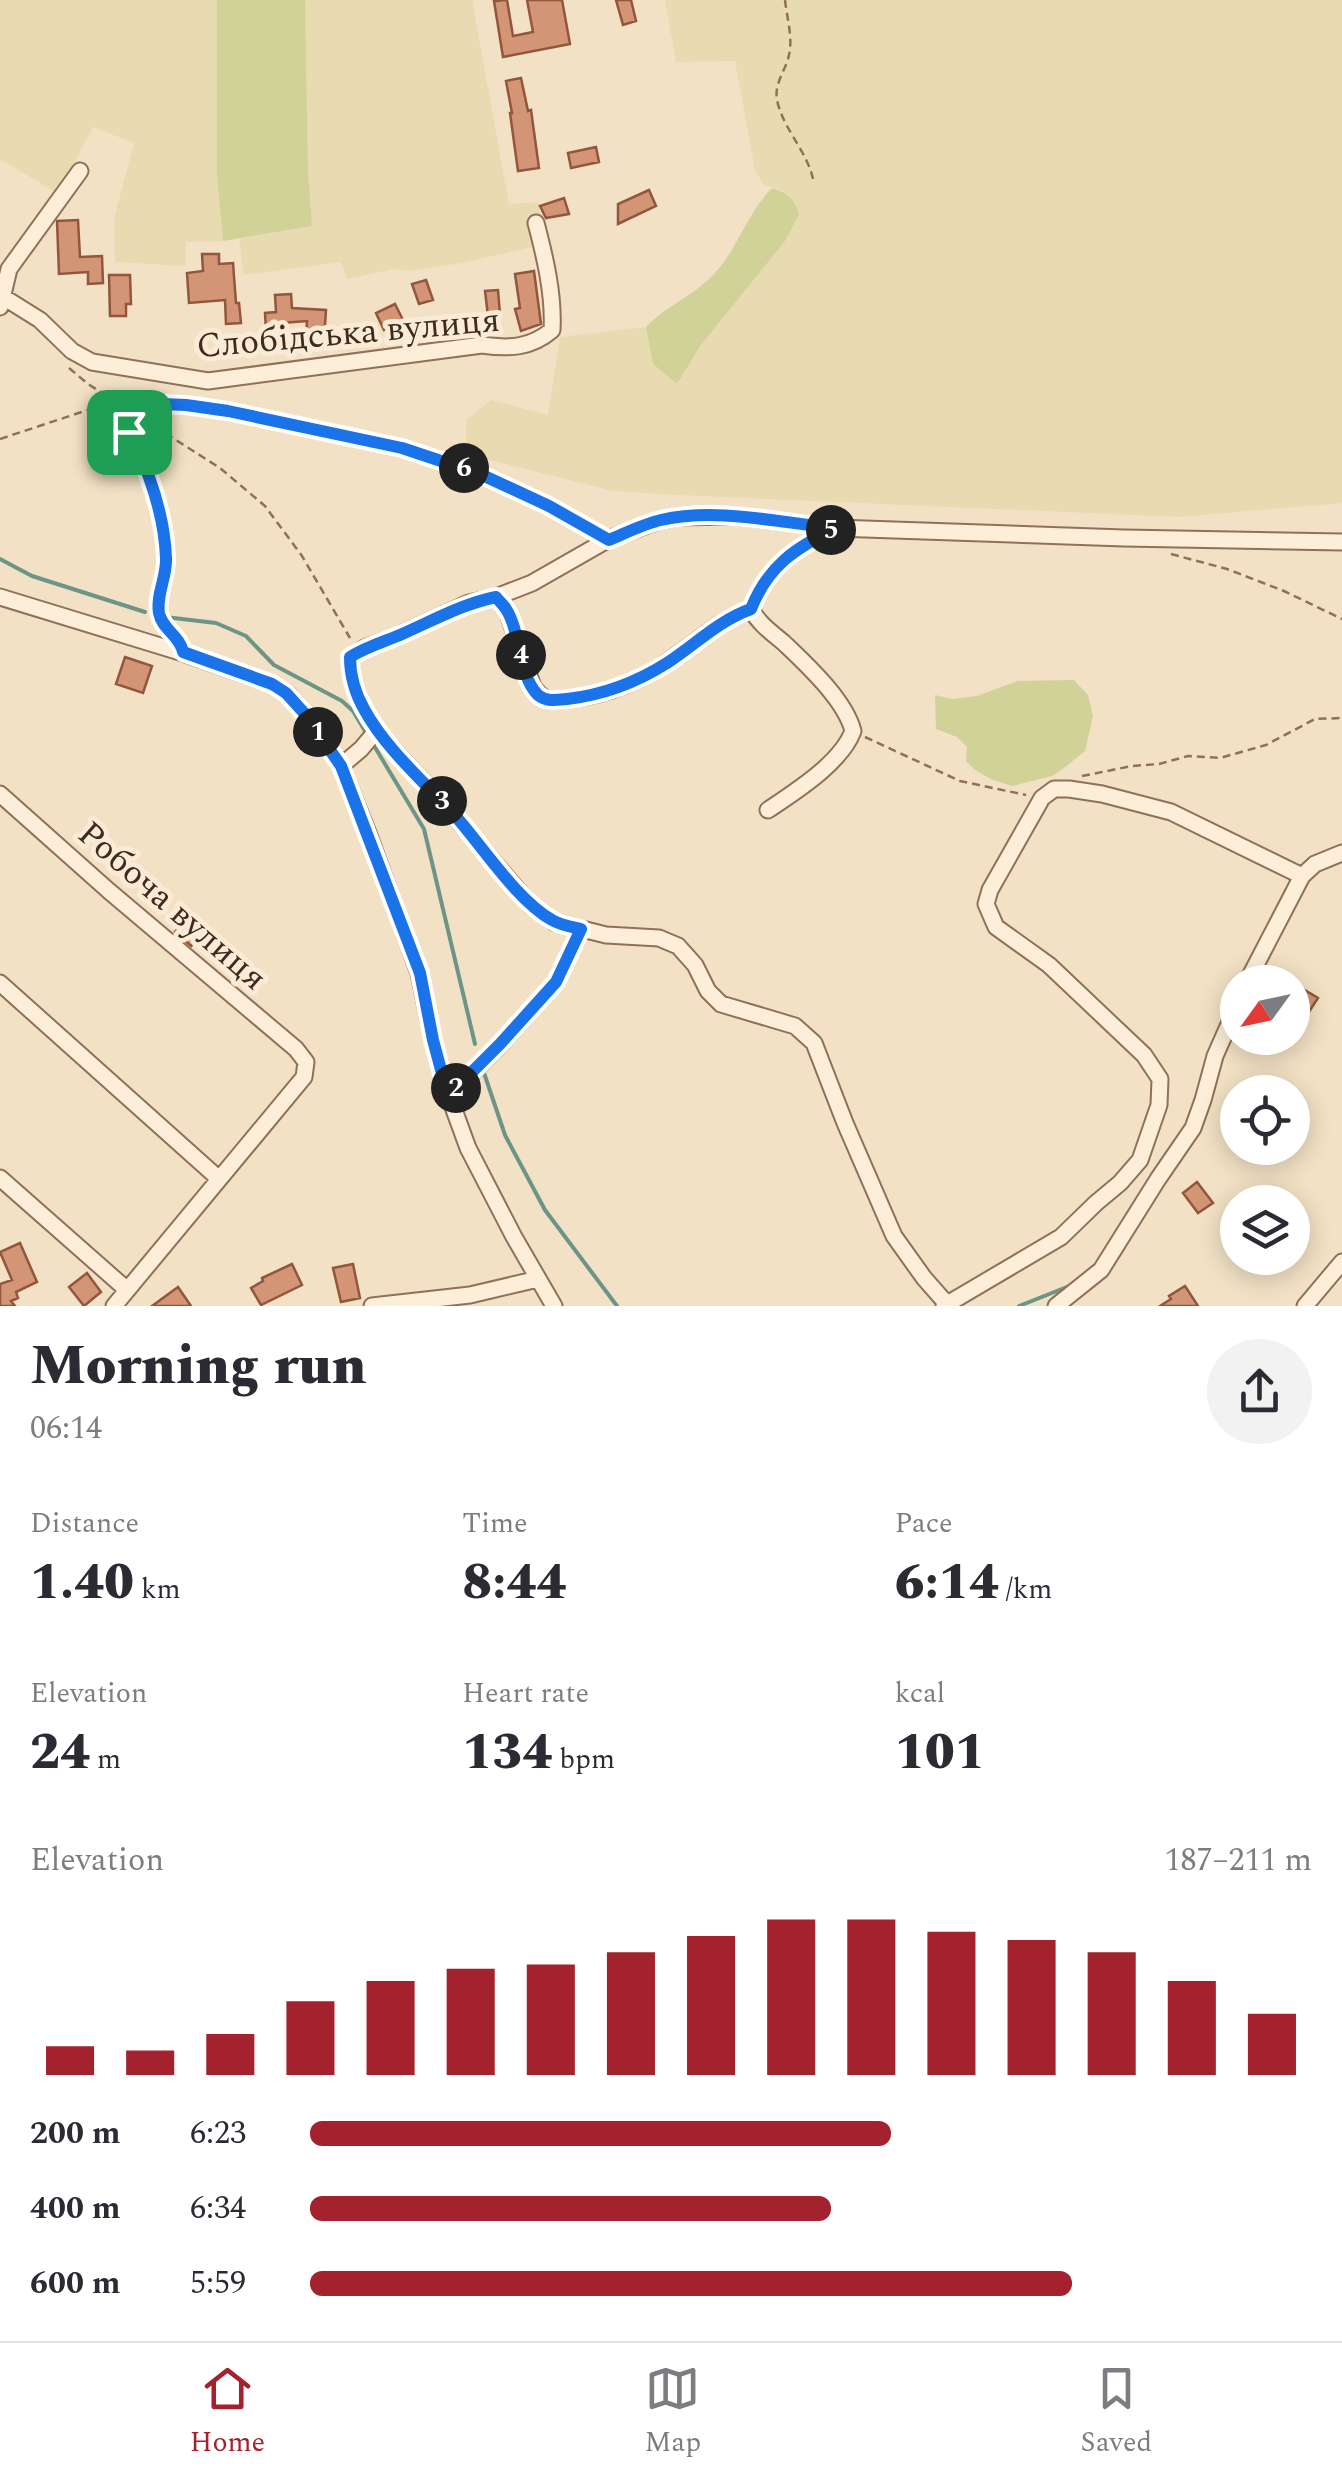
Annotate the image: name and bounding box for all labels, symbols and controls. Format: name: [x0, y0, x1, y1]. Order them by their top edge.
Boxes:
street label: Слобідська вулиця: [194, 294, 502, 373]
pin: [87, 390, 172, 475]
icon: arrive: [102, 405, 157, 460]
pin: 6: [439, 443, 489, 493]
text: 6: [456, 446, 472, 489]
pin: 5: [806, 505, 856, 555]
text: 5: [823, 508, 839, 551]
pin: 4: [496, 630, 546, 680]
text: 4: [513, 633, 529, 676]
pin: 1: [293, 707, 343, 757]
text: 1: [310, 710, 326, 753]
pin: 3: [417, 776, 467, 826]
text: 3: [434, 779, 450, 822]
street label: Робоча вулиця: [65, 809, 279, 1004]
north arrow: [1220, 965, 1310, 1055]
map controls: [1220, 965, 1310, 1275]
pin: 2: [431, 1063, 481, 1113]
text: 2: [448, 1066, 464, 1109]
button: locate: [1220, 1075, 1310, 1165]
button: layers: [1220, 1185, 1310, 1275]
text: Morning run: [30, 1325, 367, 1408]
button: share: [1207, 1339, 1312, 1444]
text: 06:14: [30, 1404, 102, 1453]
text: Distance: [30, 1502, 139, 1545]
text: Time: [462, 1502, 528, 1545]
text: Pace: [895, 1502, 953, 1545]
text: 1.40: [30, 1545, 134, 1621]
text: 8:44: [462, 1545, 566, 1621]
text: 6:14: [895, 1545, 999, 1621]
text: km: [134, 1568, 181, 1611]
text: /km: [999, 1568, 1052, 1611]
text: Elevation: [30, 1672, 147, 1715]
text: Heart rate: [462, 1672, 589, 1715]
text: kcal: [895, 1672, 945, 1715]
text: 24: [30, 1715, 90, 1791]
text: 134: [462, 1715, 552, 1791]
text: 101: [895, 1715, 985, 1791]
text: m: [90, 1738, 121, 1781]
text: bpm: [552, 1738, 615, 1781]
text: Elevation: [30, 1836, 164, 1885]
text: 187–211 m: [1164, 1836, 1312, 1885]
text: 200 m: [30, 2109, 121, 2158]
text: 6:23: [190, 2109, 246, 2158]
text: 400 m: [30, 2184, 121, 2233]
text: 6:34: [190, 2184, 246, 2233]
text: 600 m: [30, 2259, 121, 2308]
text: 5:59: [190, 2259, 246, 2308]
tab: Home: [190, 2361, 265, 2464]
tab: Map: [645, 2361, 701, 2464]
tab: Saved: [1080, 2361, 1152, 2464]

